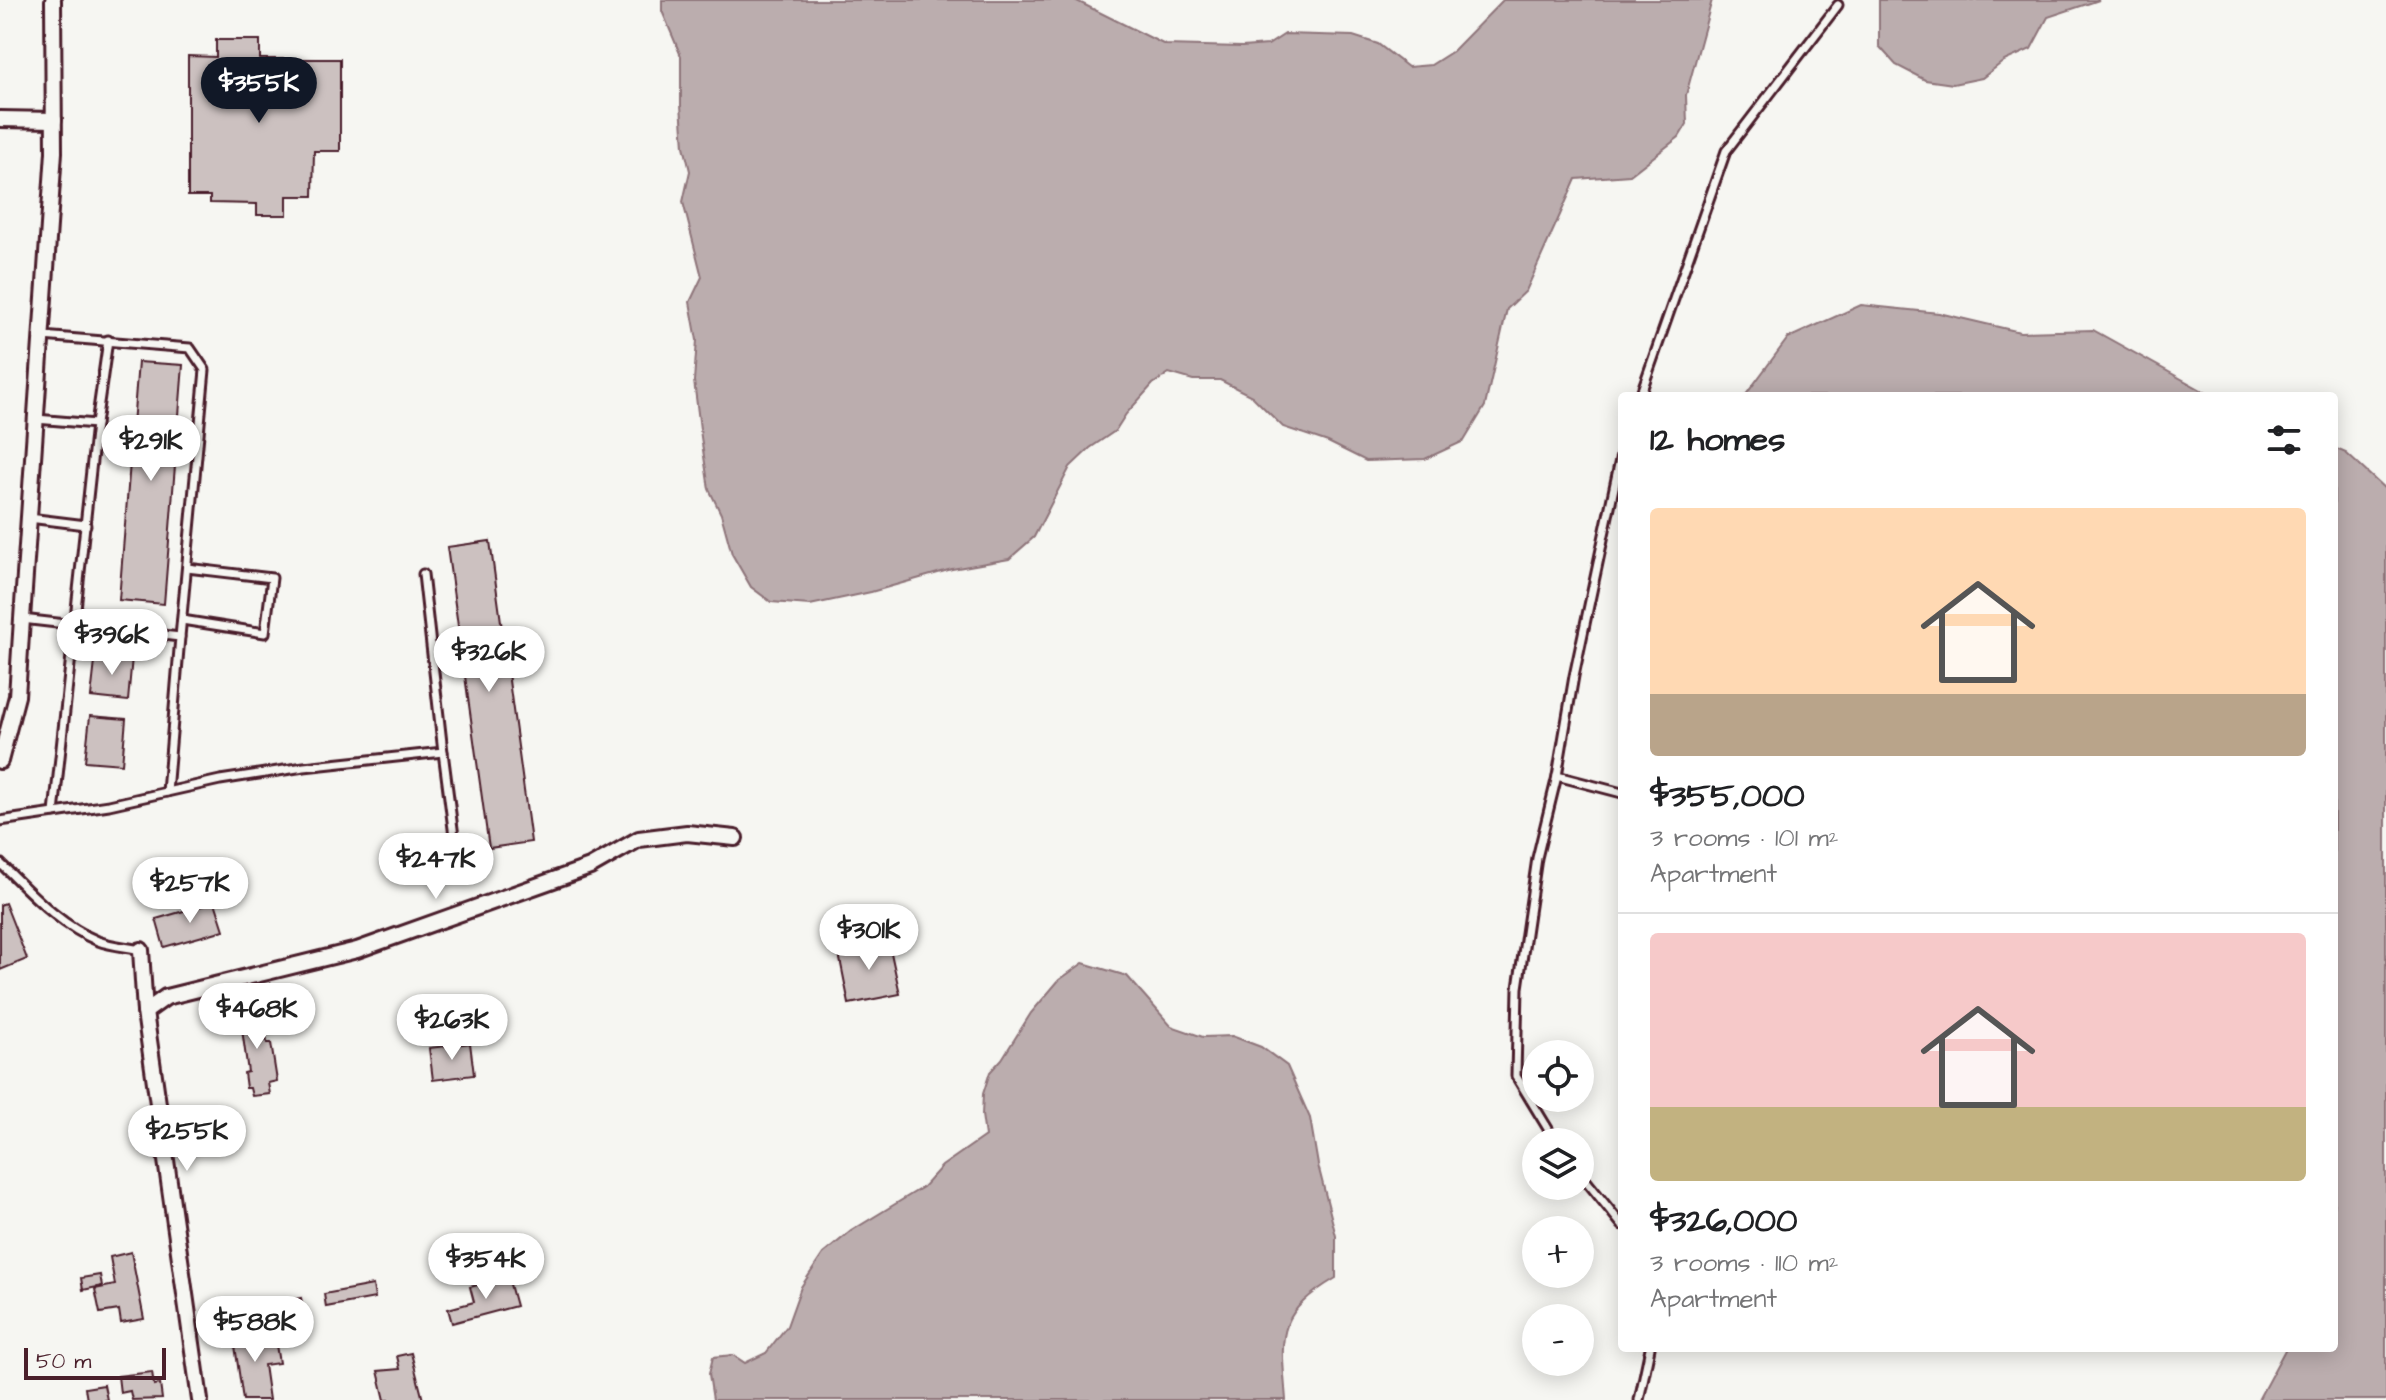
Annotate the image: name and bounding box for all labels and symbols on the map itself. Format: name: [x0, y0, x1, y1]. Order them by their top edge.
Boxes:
pin: $355K: [203, 57, 315, 125]
pin: $291K: [95, 415, 207, 483]
pin: $396K: [56, 609, 168, 677]
pin: $326K: [433, 626, 545, 694]
pin: $247K: [380, 833, 492, 901]
pin: $257K: [134, 857, 246, 925]
pin: $301K: [813, 904, 925, 972]
pin: $468K: [201, 983, 313, 1051]
pin: $263K: [396, 994, 508, 1062]
pin: $255K: [131, 1105, 243, 1173]
pin: $354K: [430, 1233, 542, 1301]
pin: $588K: [199, 1296, 311, 1364]
scale bar: [24, 1344, 166, 1380]

